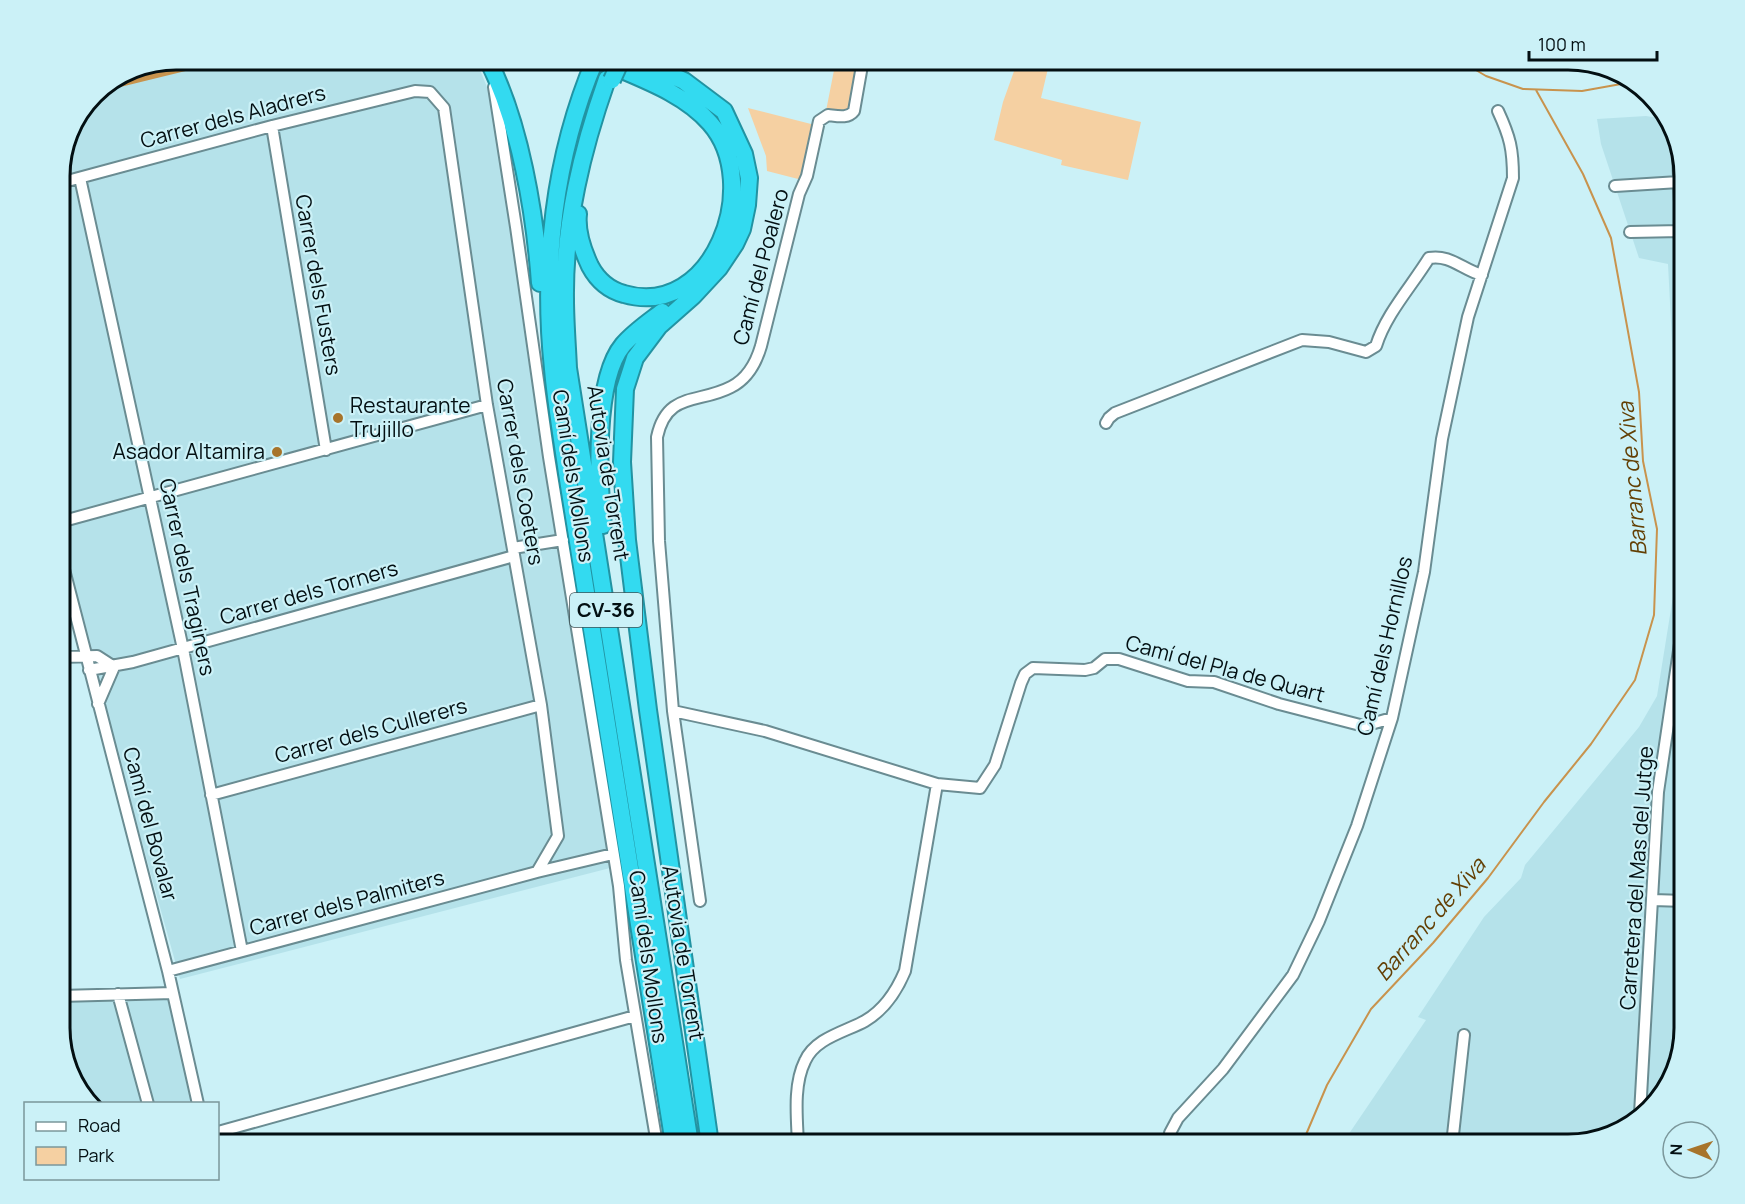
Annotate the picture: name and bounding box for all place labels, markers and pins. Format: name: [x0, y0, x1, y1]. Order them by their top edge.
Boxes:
place label: Restaurante Trujillo: [350, 391, 471, 443]
marker: Restaurante Trujillo: [331, 411, 345, 425]
place label: Asador Altamira: [113, 437, 265, 465]
marker: Asador Altamira: [270, 445, 284, 459]

